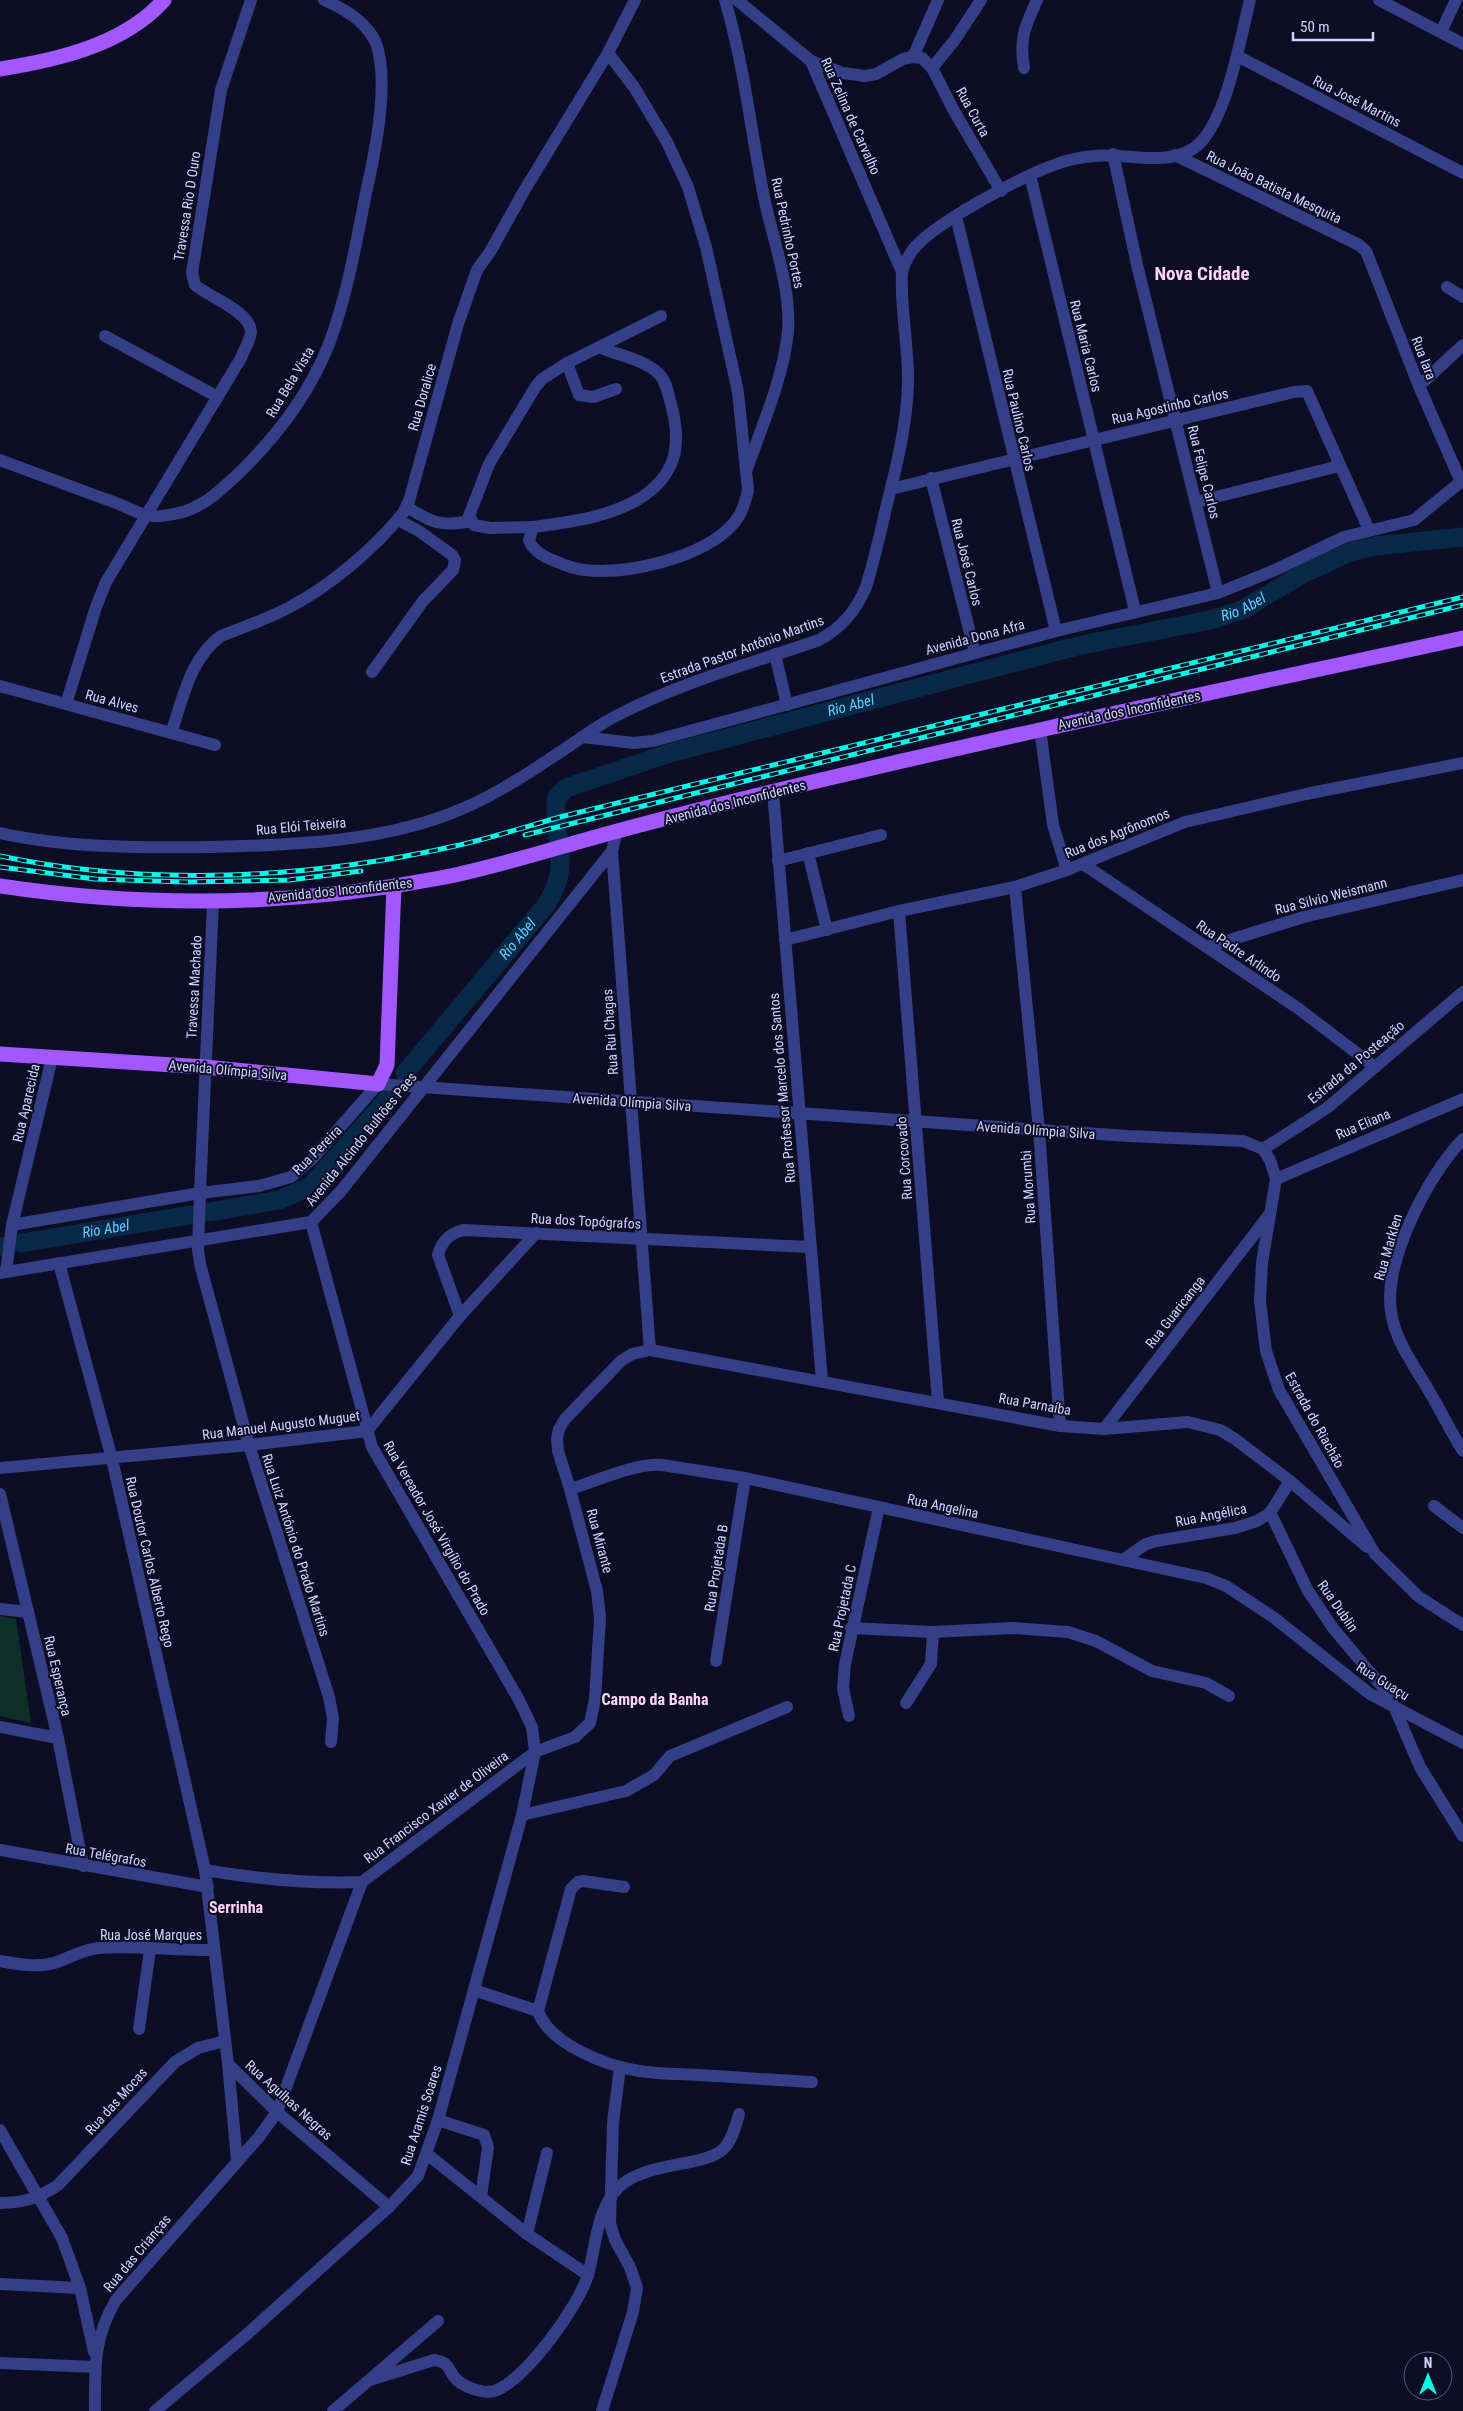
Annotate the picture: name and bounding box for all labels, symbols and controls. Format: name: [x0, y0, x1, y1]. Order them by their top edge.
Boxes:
scale bar: [1293, 10, 1373, 42]
text: 50 m: [1300, 18, 1330, 36]
street label: Rua Zelina de Carvalho: [818, 55, 884, 177]
street label: Rua José Martins: [1310, 72, 1404, 130]
street label: Rua Curta: [953, 84, 993, 140]
street label: Rua João Batista Mesquita: [1204, 147, 1344, 227]
street label: Travessa Rio D Ouro: [170, 150, 204, 262]
street label: Rua Pedrinho Portes: [768, 176, 808, 290]
district label: Nova Cidade: [1154, 262, 1250, 285]
street label: Rua Maria Carlos: [1067, 298, 1105, 394]
street label: Rua Iara: [1408, 334, 1440, 382]
street label: Rua Bela Vista: [263, 344, 317, 420]
street label: Rua Doralice: [405, 361, 439, 433]
street label: Rua Paulino Carlos: [999, 367, 1039, 473]
street label: Rua Agostinho Carlos: [1110, 385, 1230, 427]
street label: Rua Felipe Carlos: [1185, 424, 1223, 520]
street label: Rua José Carlos: [948, 517, 986, 607]
water label: Rio Abel: [1219, 589, 1269, 625]
street label: Estrada Pastor Antônio Martins: [658, 612, 826, 686]
street label: Avenida Dona Afra: [924, 616, 1026, 658]
street label: Rua Alves: [84, 686, 140, 716]
street label: Avenida dos Inconfidentes: [1056, 687, 1202, 733]
water label: Rio Abel: [826, 691, 877, 720]
street label: Avenida dos Inconfidentes: [663, 777, 807, 827]
street label: Rua dos Agrônomos: [1062, 805, 1172, 861]
street label: Rua Elói Teixeira: [255, 814, 347, 838]
street label: Avenida dos Inconfidentes: [267, 874, 413, 906]
street label: Rua Silvio Weismann: [1273, 874, 1389, 918]
water label: Rio Abel: [495, 914, 540, 963]
street label: Rua Padre Arlindo: [1194, 917, 1284, 985]
street label: Travessa Machado: [183, 935, 205, 1039]
street label: Rua Rui Chagas: [599, 988, 621, 1076]
street label: Rua Professor Marcelo dos Santos: [766, 992, 798, 1184]
street label: Estrada da Posteação: [1305, 1017, 1407, 1107]
street label: Avenida Olímpia Silva: [168, 1057, 288, 1083]
street label: Rua Aparecida: [9, 1062, 43, 1144]
street label: Avenida Alcindo Bulhões Paes: [302, 1069, 420, 1209]
street label: Avenida Olímpia Silva: [572, 1090, 692, 1114]
street label: Rua Eliana: [1333, 1105, 1393, 1143]
street label: Rua Corcovado: [893, 1116, 915, 1200]
street label: Avenida Olímpia Silva: [976, 1118, 1096, 1142]
street label: Rua Pereira: [289, 1122, 345, 1178]
street label: Rua Morumbi: [1017, 1150, 1039, 1224]
street label: Rua dos Topógrafos: [530, 1210, 642, 1232]
street label: Rua Marklen: [1371, 1212, 1405, 1282]
water label: Rio Abel: [81, 1216, 131, 1242]
street label: Rua Guaricanga: [1142, 1273, 1208, 1351]
street label: Estrada do Riachão: [1282, 1370, 1348, 1470]
street label: Rua Parnaíba: [998, 1390, 1072, 1418]
street label: Rua Manuel Augusto Muguet: [201, 1407, 361, 1443]
street label: Rua Vereador José Virgílio do Prado: [380, 1438, 494, 1618]
street label: Rua Luiz Antônio do Prado Martins: [259, 1452, 333, 1638]
street label: Rua Doutor Carlos Alberto Rego: [123, 1475, 177, 1649]
street label: Rua Angelina: [906, 1491, 980, 1521]
street label: Rua Angélica: [1174, 1500, 1248, 1530]
street label: Rua Mirante: [584, 1507, 616, 1575]
street label: Rua Projetada B: [701, 1523, 731, 1613]
street label: Rua Projetada C: [825, 1563, 859, 1653]
street label: Rua Dublin: [1315, 1577, 1361, 1635]
street label: Rua Esperança: [41, 1634, 75, 1718]
street label: Rua Guaçu: [1354, 1659, 1412, 1703]
district label: Campo da Banha: [601, 1690, 709, 1709]
street label: Rua Francisco Xavier de Oliveira: [361, 1748, 511, 1866]
street label: Rua Telégrafos: [64, 1840, 148, 1870]
district label: Serrinha: [209, 1898, 264, 1917]
street label: Rua José Marques: [100, 1927, 202, 1943]
street label: Rua Agulhas Negras: [242, 2057, 336, 2143]
street label: Rua Aramis Soares: [397, 2063, 445, 2167]
street label: Rua das Mocas: [82, 2064, 150, 2138]
street label: Rua das Crianças: [100, 2211, 174, 2295]
north arrow: [1403, 2351, 1453, 2401]
text: N: [1424, 2355, 1432, 2371]

